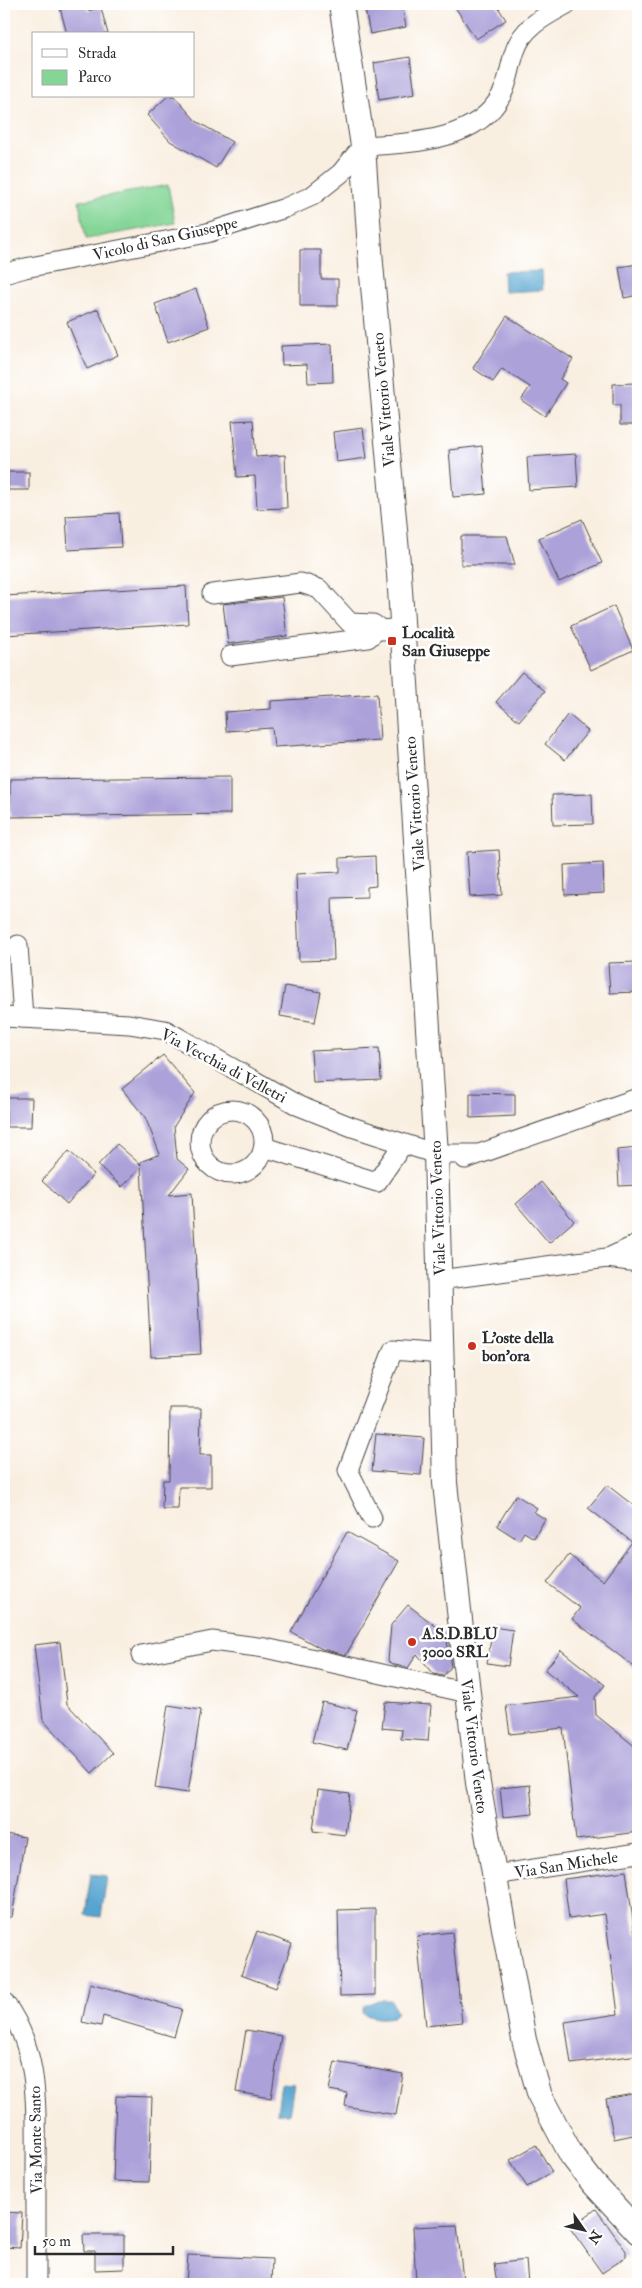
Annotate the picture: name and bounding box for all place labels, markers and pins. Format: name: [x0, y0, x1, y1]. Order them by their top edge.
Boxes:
place label: Località San Giuseppe: [402, 623, 490, 662]
marker: Località San Giuseppe: [386, 635, 398, 647]
place label: L’oste della bon’ora: [481, 1328, 554, 1366]
marker: L’oste della bon’ora: [466, 1340, 478, 1352]
place label: A.S.D.BLU 3000 SRL: [421, 1624, 499, 1662]
marker: A.S.D.BLU 3000 SRL: [406, 1636, 418, 1648]

